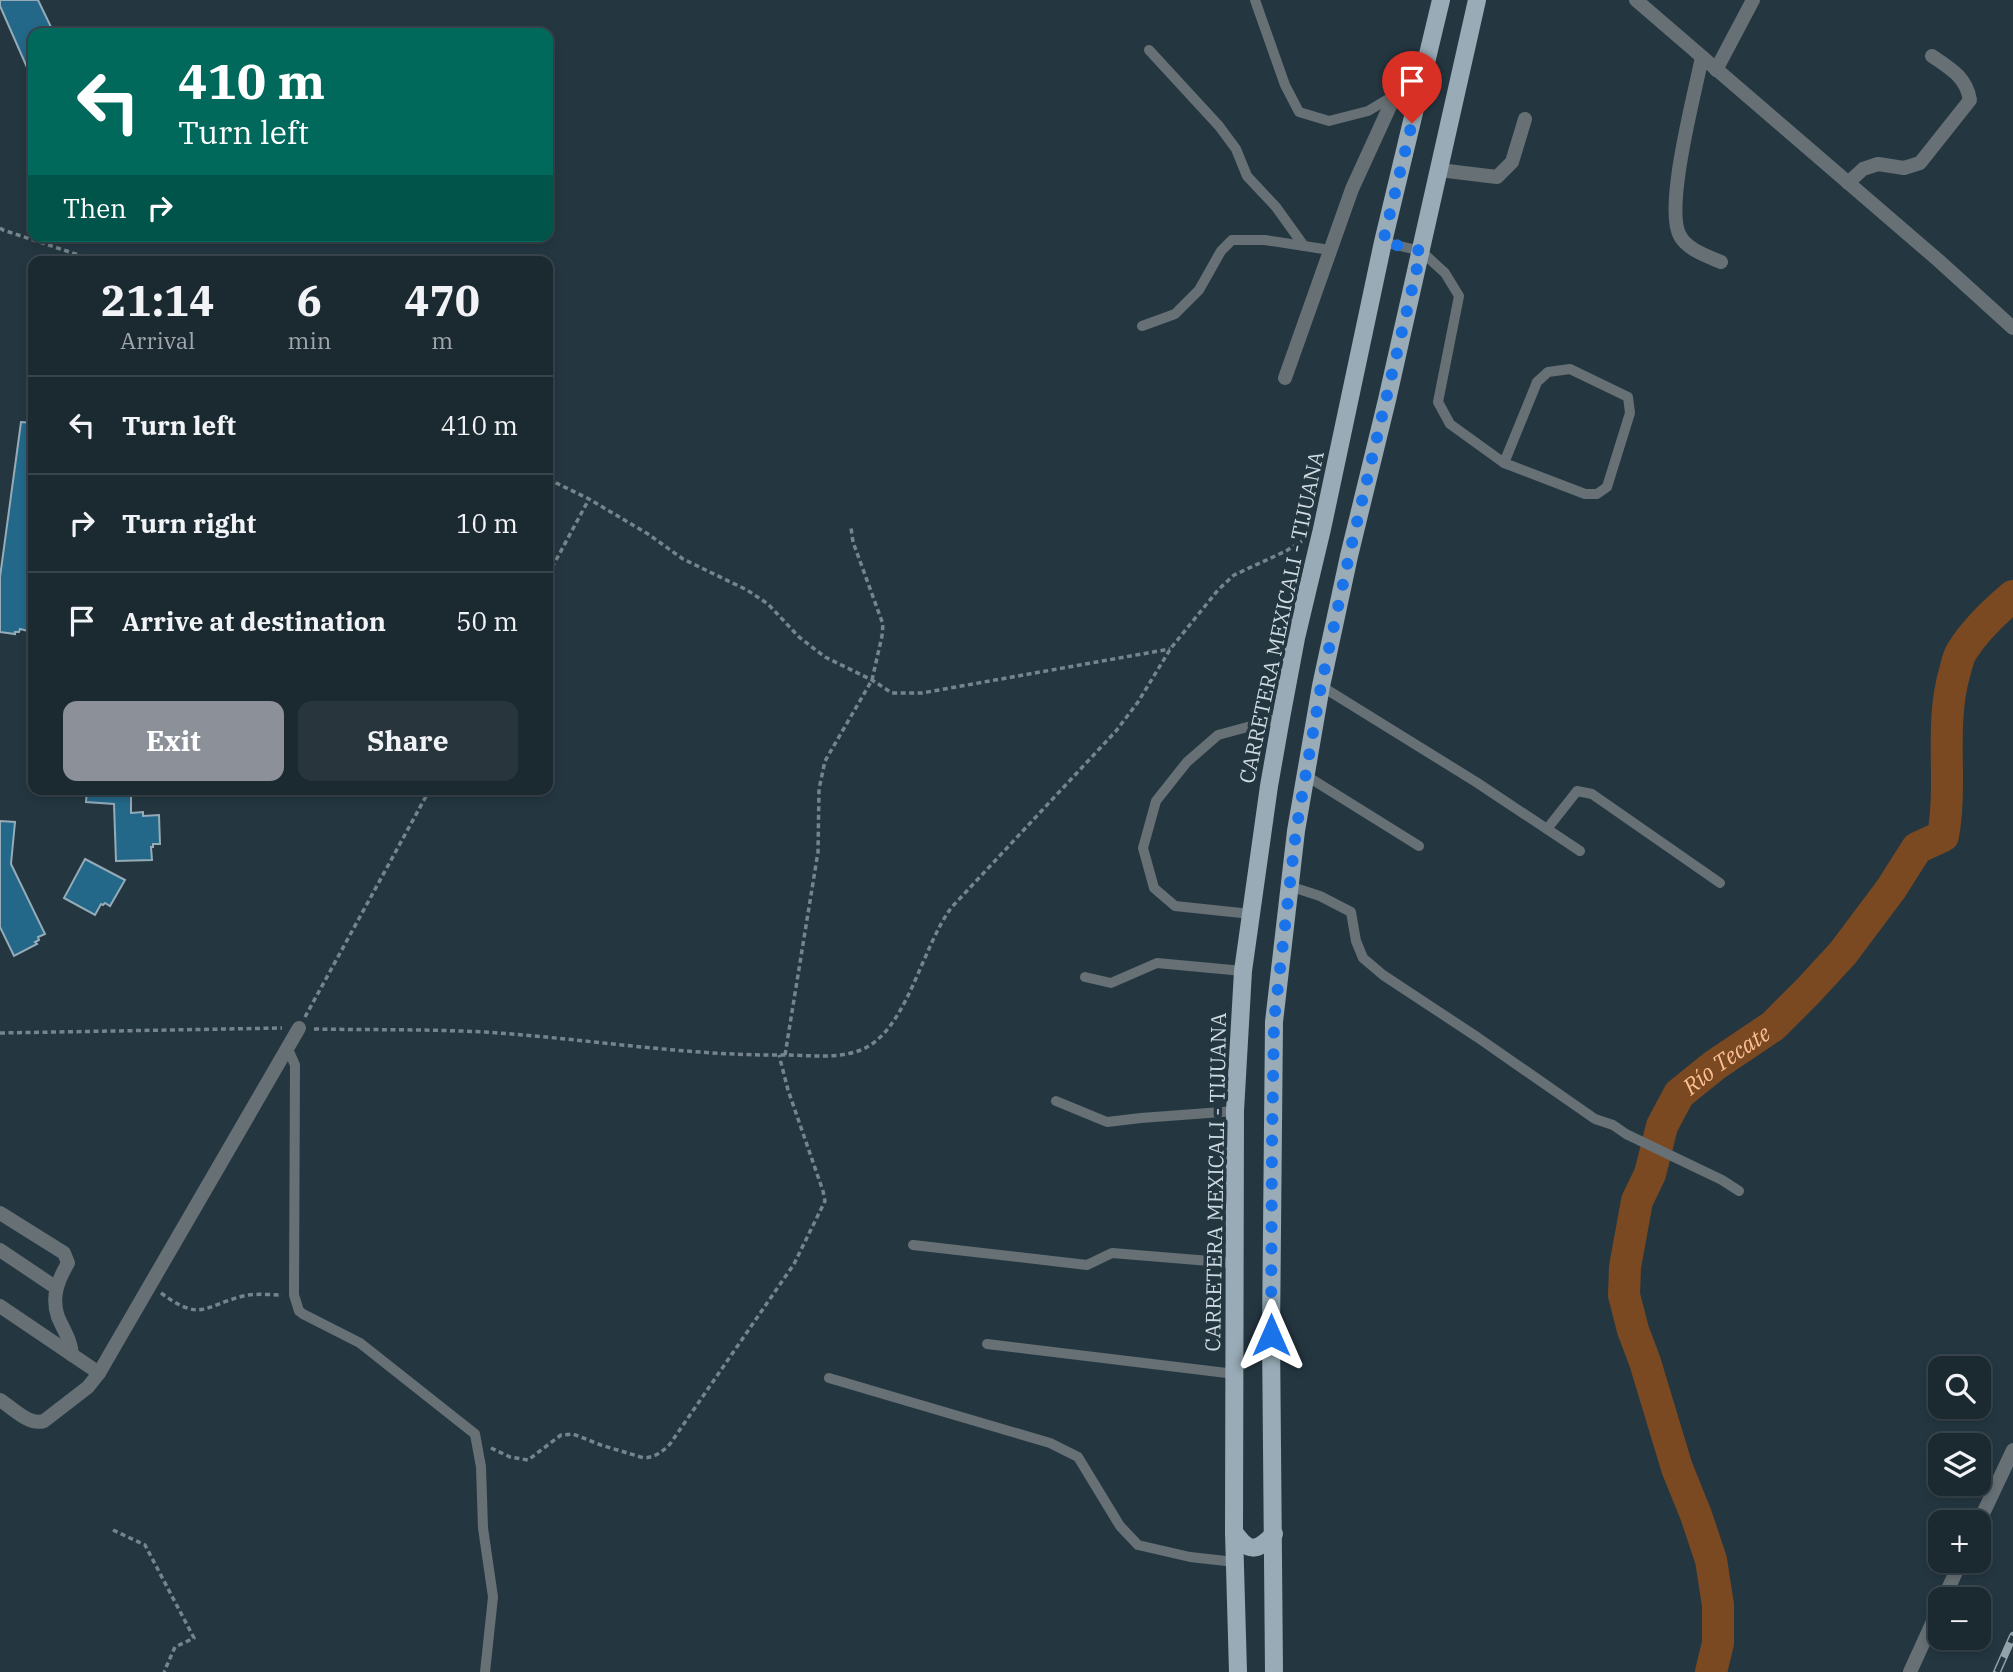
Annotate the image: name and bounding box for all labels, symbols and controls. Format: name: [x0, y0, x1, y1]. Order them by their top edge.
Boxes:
text: 410 m: [178, 49, 325, 112]
pin: [1382, 51, 1442, 123]
icon: left: [63, 56, 154, 147]
icon: arrive: [1393, 62, 1431, 100]
text: Turn left: [178, 111, 309, 153]
icon: right: [141, 189, 179, 227]
text: Then: [63, 191, 127, 225]
text: 21:14: [101, 273, 215, 328]
text: 6: [297, 273, 322, 328]
text: 470: [404, 273, 480, 328]
text: Arrival: [120, 325, 195, 355]
text: min: [288, 325, 331, 355]
text: m: [431, 325, 453, 355]
icon: left: [63, 406, 101, 444]
text: Turn left: [122, 408, 236, 442]
text: 410 m: [440, 408, 518, 442]
street label: CARRETERA MEXICALI - TIJUANA: [1232, 448, 1330, 786]
icon: right: [63, 504, 101, 542]
text: Turn right: [122, 506, 256, 540]
text: 10 m: [456, 506, 518, 540]
icon: arrive: [63, 602, 101, 640]
text: Arrive at destination: [122, 604, 386, 638]
text: 50 m: [456, 604, 518, 638]
button: Exit: [63, 701, 284, 781]
button: Share: [298, 701, 518, 781]
street label: CARRETERA MEXICALI - TIJUANA: [1198, 1012, 1232, 1352]
water label: Río Tecate: [1675, 1017, 1776, 1101]
position arrow: [1234, 1298, 1308, 1372]
map controls: [1928, 1356, 1991, 1650]
button: search: [1928, 1356, 1991, 1419]
button: layers: [1928, 1433, 1991, 1496]
button: +: [1928, 1510, 1991, 1573]
button: −: [1928, 1587, 1991, 1650]

